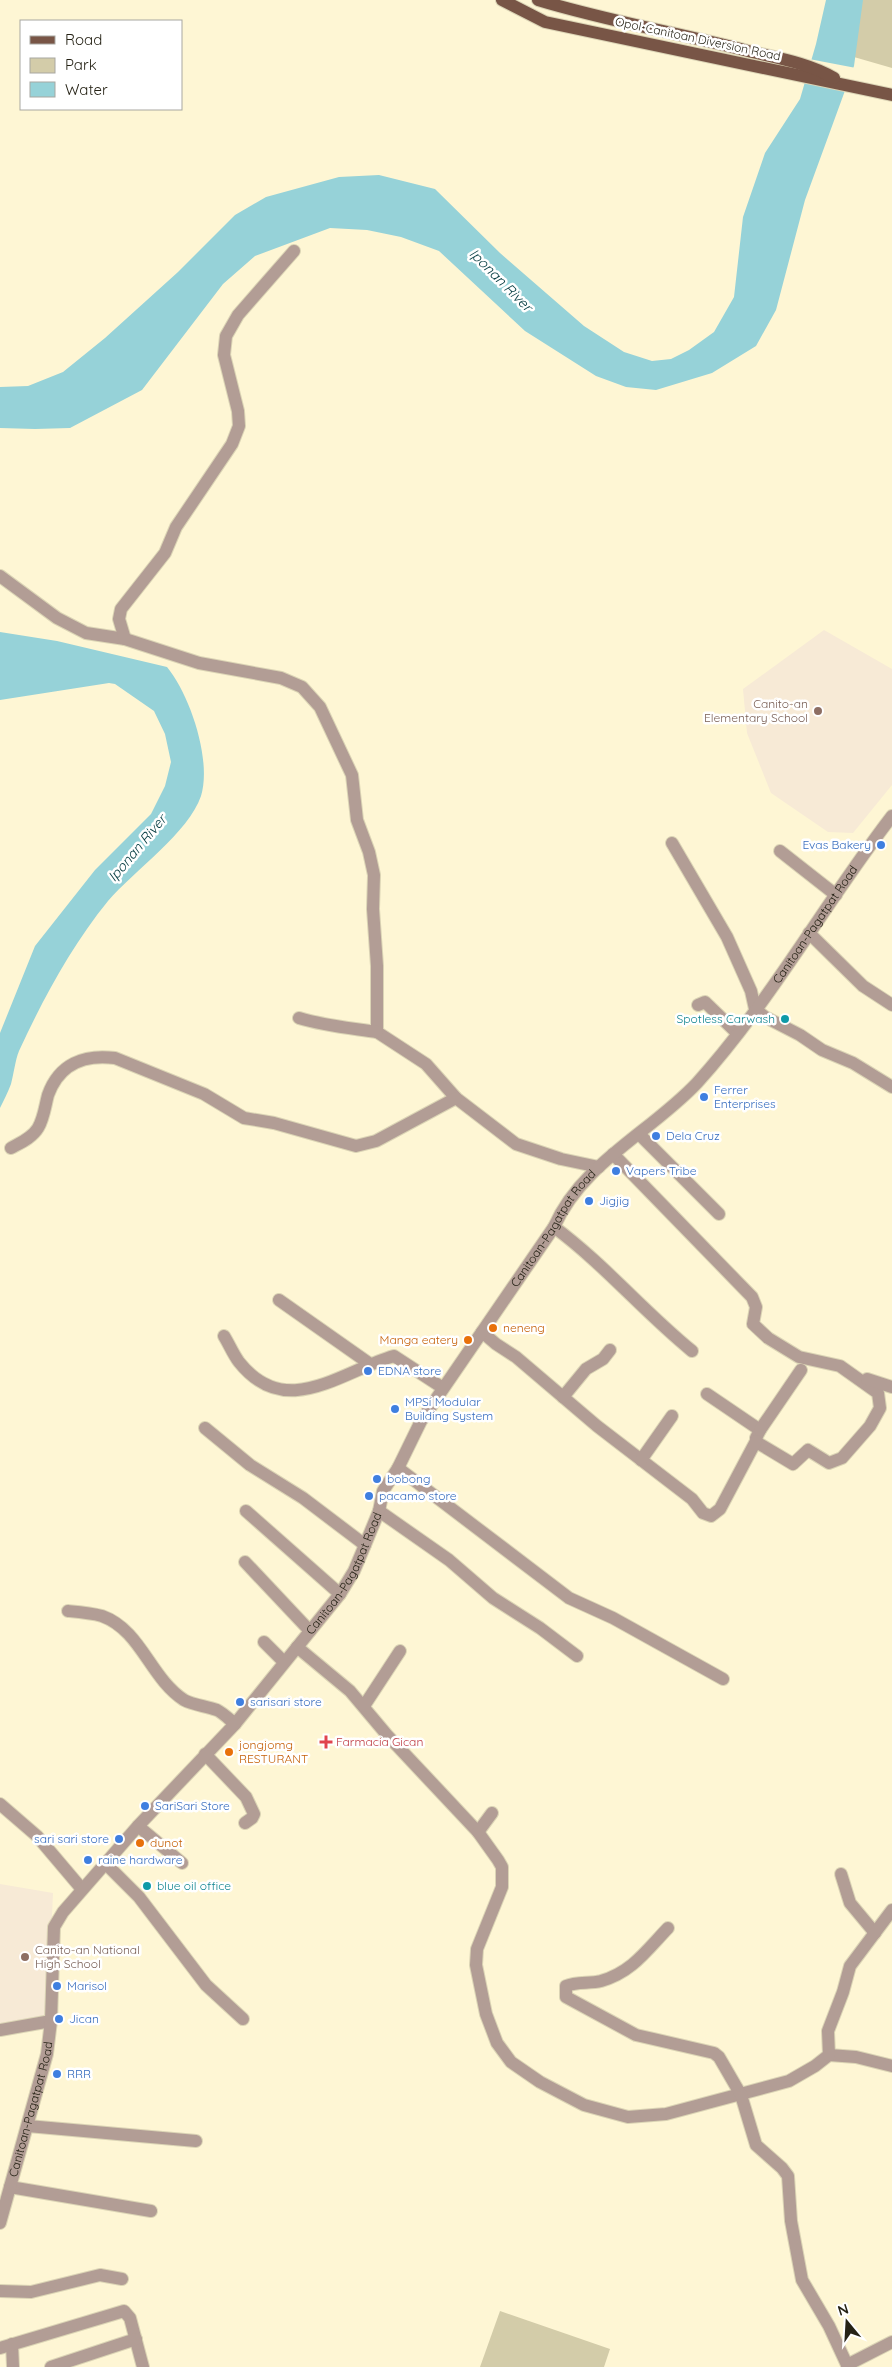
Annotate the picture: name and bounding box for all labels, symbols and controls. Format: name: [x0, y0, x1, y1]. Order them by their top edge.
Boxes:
street label: Opol-Canitoan Diversion Road: [614, 14, 782, 63]
legend: [20, 20, 182, 110]
text: Road: [65, 30, 102, 49]
text: Park: [65, 55, 97, 74]
text: Water: [65, 80, 108, 99]
water label: Iponan River: [466, 245, 537, 316]
place label: Canito-an Elementary School: [704, 696, 808, 725]
marker: Canito-an Elementary School: [812, 705, 824, 717]
water label: Iponan River: [104, 810, 171, 885]
place label: Evas Bakery: [802, 837, 871, 852]
marker: Evas Bakery: [875, 839, 887, 851]
street label: Canitoan-Pagatpat Road: [769, 862, 860, 986]
place label: Spotless Carwash: [677, 1011, 775, 1026]
marker: Spotless Carwash: [779, 1013, 791, 1025]
place label: Ferrer Enterprises: [714, 1082, 776, 1111]
marker: Ferrer Enterprises: [698, 1091, 710, 1103]
place label: Dela Cruz: [666, 1128, 720, 1143]
marker: Dela Cruz: [650, 1130, 662, 1142]
place label: Vapers Tribe: [626, 1163, 697, 1178]
marker: Vapers Tribe: [610, 1165, 622, 1177]
street label: Canitoan-Pagatpat Road: [507, 1166, 599, 1290]
place label: Jigjig: [599, 1193, 629, 1208]
marker: Jigjig: [583, 1195, 595, 1207]
place label: neneng: [503, 1320, 545, 1335]
marker: neneng: [487, 1322, 499, 1334]
place label: Manga eatery: [380, 1332, 458, 1347]
marker: Manga eatery: [462, 1334, 474, 1346]
place label: EDNA store: [378, 1363, 441, 1378]
marker: EDNA store: [362, 1365, 374, 1377]
place label: MPSi Modular Building System: [405, 1394, 493, 1423]
marker: MPSi Modular Building System: [389, 1403, 401, 1415]
place label: bobong: [387, 1471, 430, 1486]
marker: bobong: [371, 1473, 383, 1485]
place label: pacamo store: [379, 1488, 457, 1503]
marker: pacamo store: [363, 1490, 375, 1502]
street label: Canitoan-Pagatpat Road: [302, 1510, 385, 1637]
place label: sarisari store: [250, 1694, 322, 1709]
marker: sarisari store: [234, 1696, 246, 1708]
place label: Farmacia Gican: [336, 1734, 423, 1749]
marker: Farmacia Gican: [320, 1736, 332, 1748]
place label: jongjomg RESTURANT: [238, 1737, 308, 1766]
marker: jongjomg RESTURANT: [223, 1746, 235, 1758]
place label: SariSari Store: [155, 1798, 230, 1813]
marker: SariSari Store: [139, 1800, 151, 1812]
place label: sari sari store: [34, 1831, 109, 1846]
marker: sari sari store: [113, 1833, 125, 1845]
place label: dunot: [150, 1835, 183, 1850]
marker: dunot: [134, 1837, 146, 1849]
place label: raine hardware: [98, 1852, 183, 1867]
marker: raine hardware: [82, 1854, 94, 1866]
place label: blue oil office: [157, 1878, 231, 1893]
marker: blue oil office: [141, 1880, 153, 1892]
place label: Canito-an National High School: [35, 1942, 140, 1971]
marker: Canito-an National High School: [19, 1951, 31, 1963]
place label: Marisol: [67, 1978, 107, 1993]
marker: Marisol: [51, 1980, 63, 1992]
place label: Jican: [69, 2011, 99, 2026]
marker: Jican: [53, 2013, 65, 2025]
street label: Canitoan-Pagatpat Road: [5, 2041, 55, 2178]
place label: RRR: [67, 2066, 91, 2081]
marker: RRR: [51, 2068, 63, 2080]
north arrow: [822, 2297, 872, 2347]
text: N: [835, 2299, 851, 2320]

